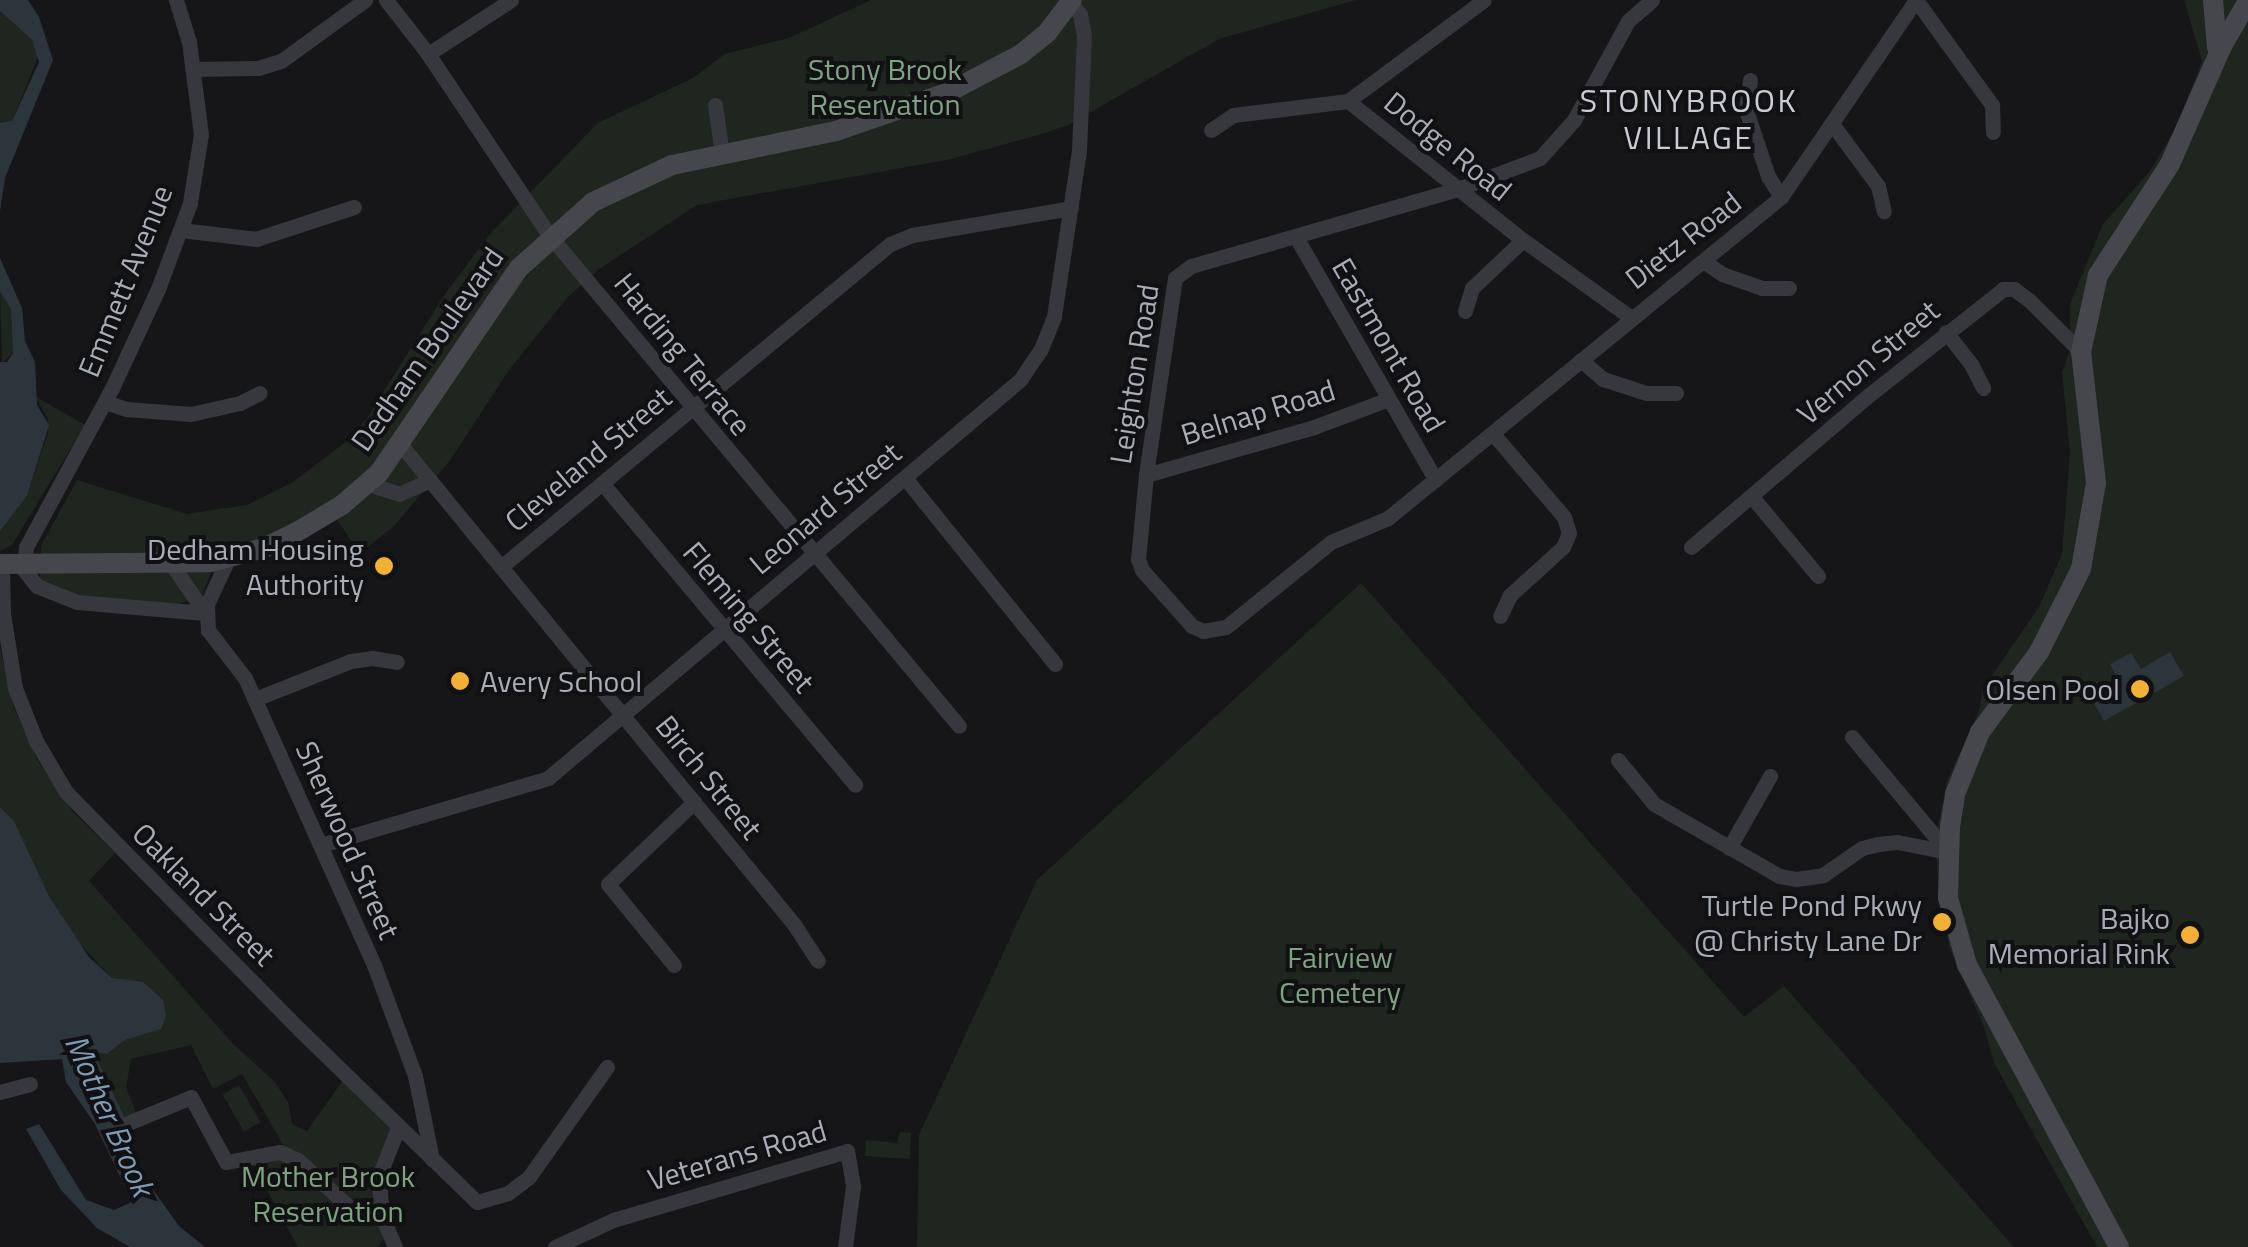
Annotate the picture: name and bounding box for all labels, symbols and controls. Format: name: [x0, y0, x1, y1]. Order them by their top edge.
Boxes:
park label: Stony Brook Reservation: [808, 51, 962, 122]
district label: STONYBROOK VILLAGE: [1580, 82, 1798, 157]
street label: Dodge Road: [1377, 84, 1519, 208]
street label: Emmett Avenue: [70, 180, 180, 382]
street label: Dietz Road: [1618, 184, 1748, 296]
street label: Dedham Boulevard: [343, 240, 511, 458]
street label: Eastmont Road: [1325, 252, 1453, 438]
street label: Harding Terrace: [607, 266, 759, 442]
street label: Leighton Road: [1102, 282, 1166, 466]
street label: Vernon Street: [1790, 292, 1946, 432]
street label: Belnap Road: [1177, 372, 1339, 452]
street label: Cleveland Street: [498, 379, 678, 539]
street label: Leonard Street: [742, 434, 908, 582]
place label: Dedham Housing Authority: [147, 531, 364, 602]
street label: Fleming Street: [676, 535, 822, 699]
marker: Dedham Housing Authority: [373, 555, 395, 577]
place label: Avery School: [480, 663, 642, 699]
marker: Avery School: [449, 670, 471, 692]
place label: Olsen Pool: [1985, 671, 2120, 707]
marker: Olsen Pool: [2129, 678, 2151, 700]
street label: Birch Street: [648, 708, 770, 846]
street label: Sherwood Street: [288, 736, 408, 944]
street label: Oakland Street: [125, 815, 283, 973]
place label: Turtle Pond Pkwy @ Christy Lane Dr: [1694, 887, 1922, 958]
place label: Bajko Memorial Rink: [1988, 900, 2170, 970]
marker: Turtle Pond Pkwy @ Christy Lane Dr: [1931, 911, 1953, 933]
marker: Bajko Memorial Rink: [2179, 924, 2201, 946]
park label: Fairview Cemetery: [1279, 939, 1401, 1010]
water label: Mother Brook: [57, 1028, 163, 1202]
street label: Veterans Road: [643, 1112, 831, 1198]
park label: Mother Brook Reservation: [241, 1158, 415, 1228]

